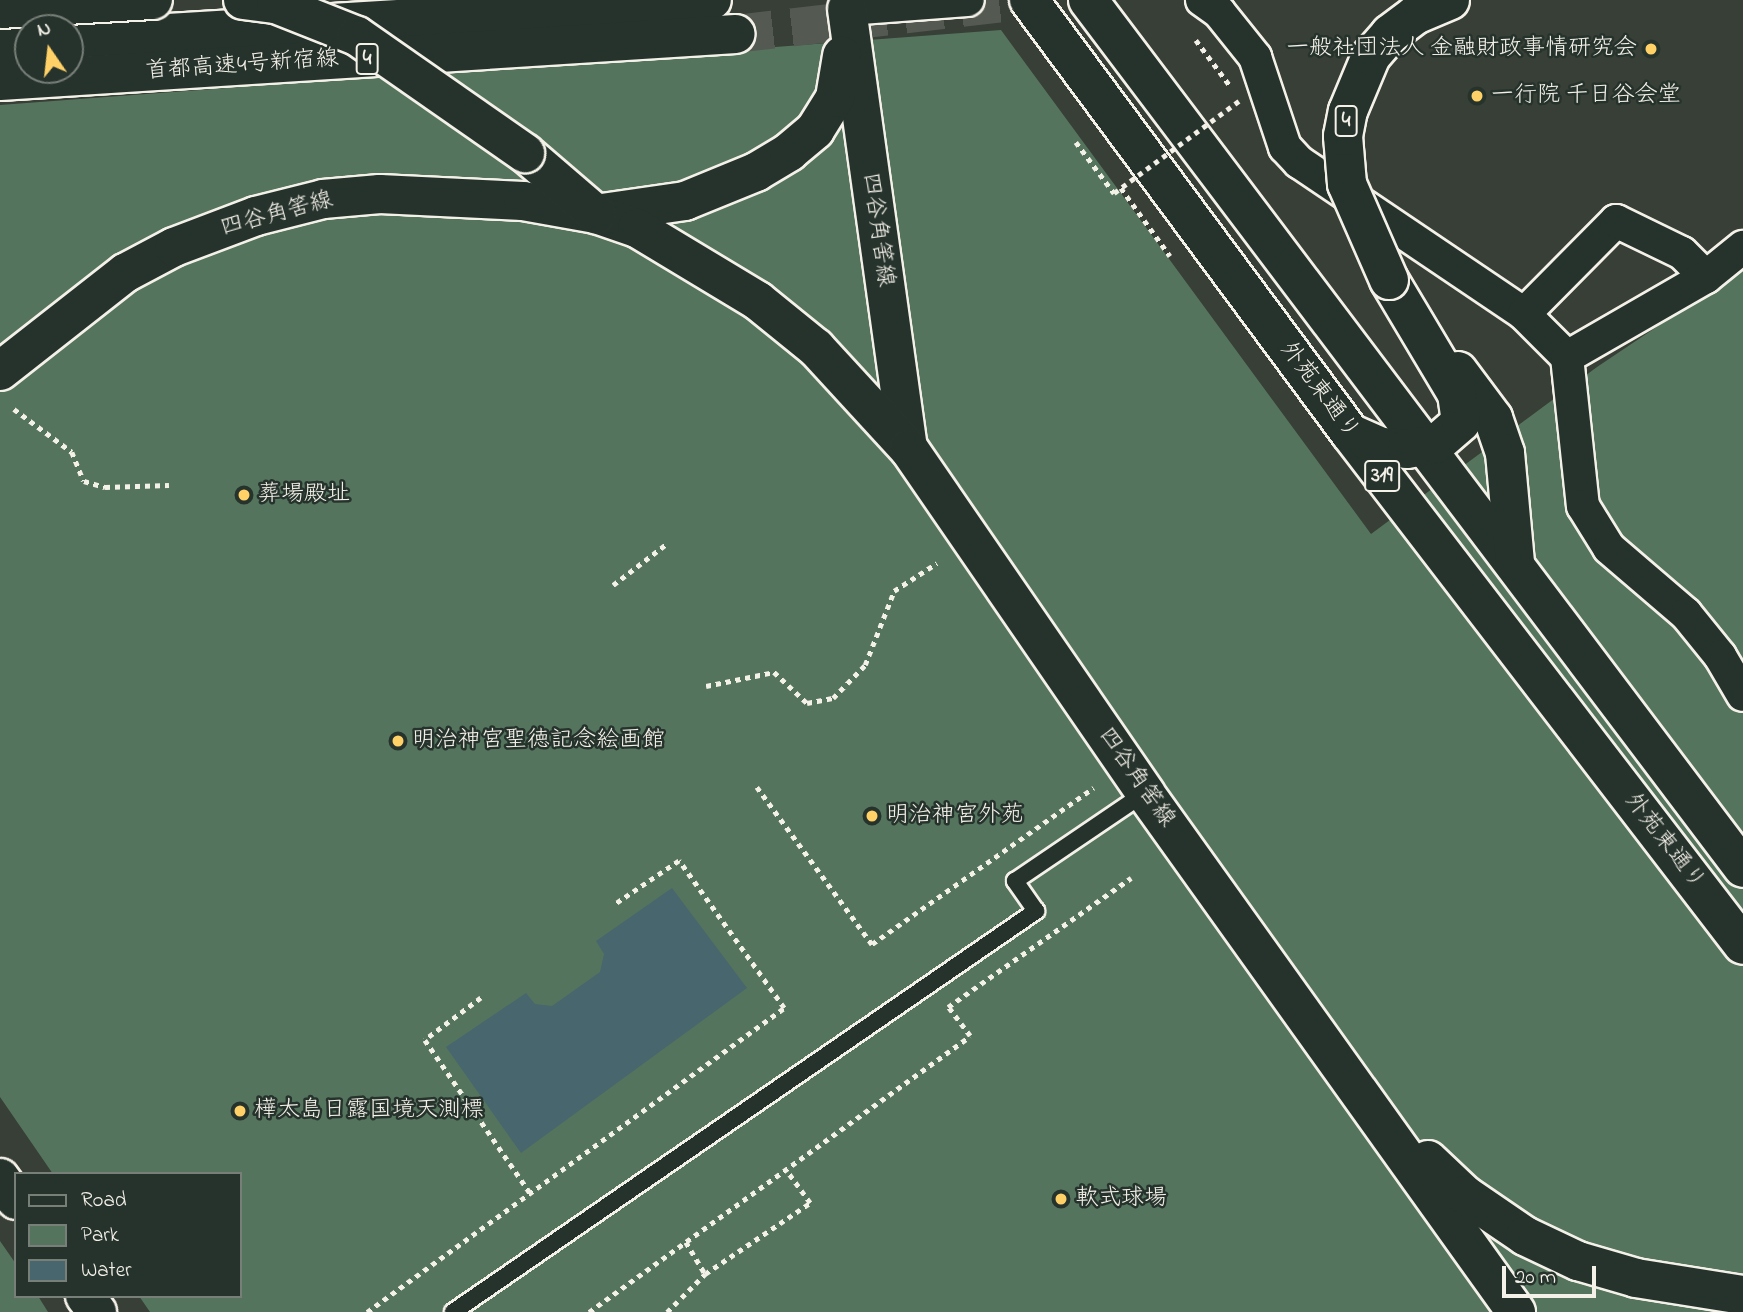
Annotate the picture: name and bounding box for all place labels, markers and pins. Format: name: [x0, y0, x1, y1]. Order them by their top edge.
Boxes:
place label: 一般社団法人 金融財政事情研究会: [1286, 35, 1637, 63]
marker: 一般社団法人 金融財政事情研究会: [1643, 41, 1659, 57]
place label: 一行院 千日谷会堂: [1491, 82, 1681, 110]
marker: 一行院 千日谷会堂: [1469, 88, 1485, 104]
place label: 葬場殿址: [258, 481, 350, 509]
marker: 葬場殿址: [236, 487, 252, 503]
place label: 明治神宮聖徳記念絵画館: [412, 727, 665, 755]
marker: 明治神宮聖徳記念絵画館: [390, 733, 406, 749]
place label: 明治神宮外苑: [886, 802, 1024, 830]
marker: 明治神宮外苑: [864, 808, 880, 824]
place label: 樺太島日露国境天測標: [254, 1097, 484, 1125]
marker: 樺太島日露国境天測標: [232, 1103, 248, 1119]
place label: 軟式球場: [1075, 1185, 1167, 1213]
marker: 軟式球場: [1053, 1191, 1069, 1207]

